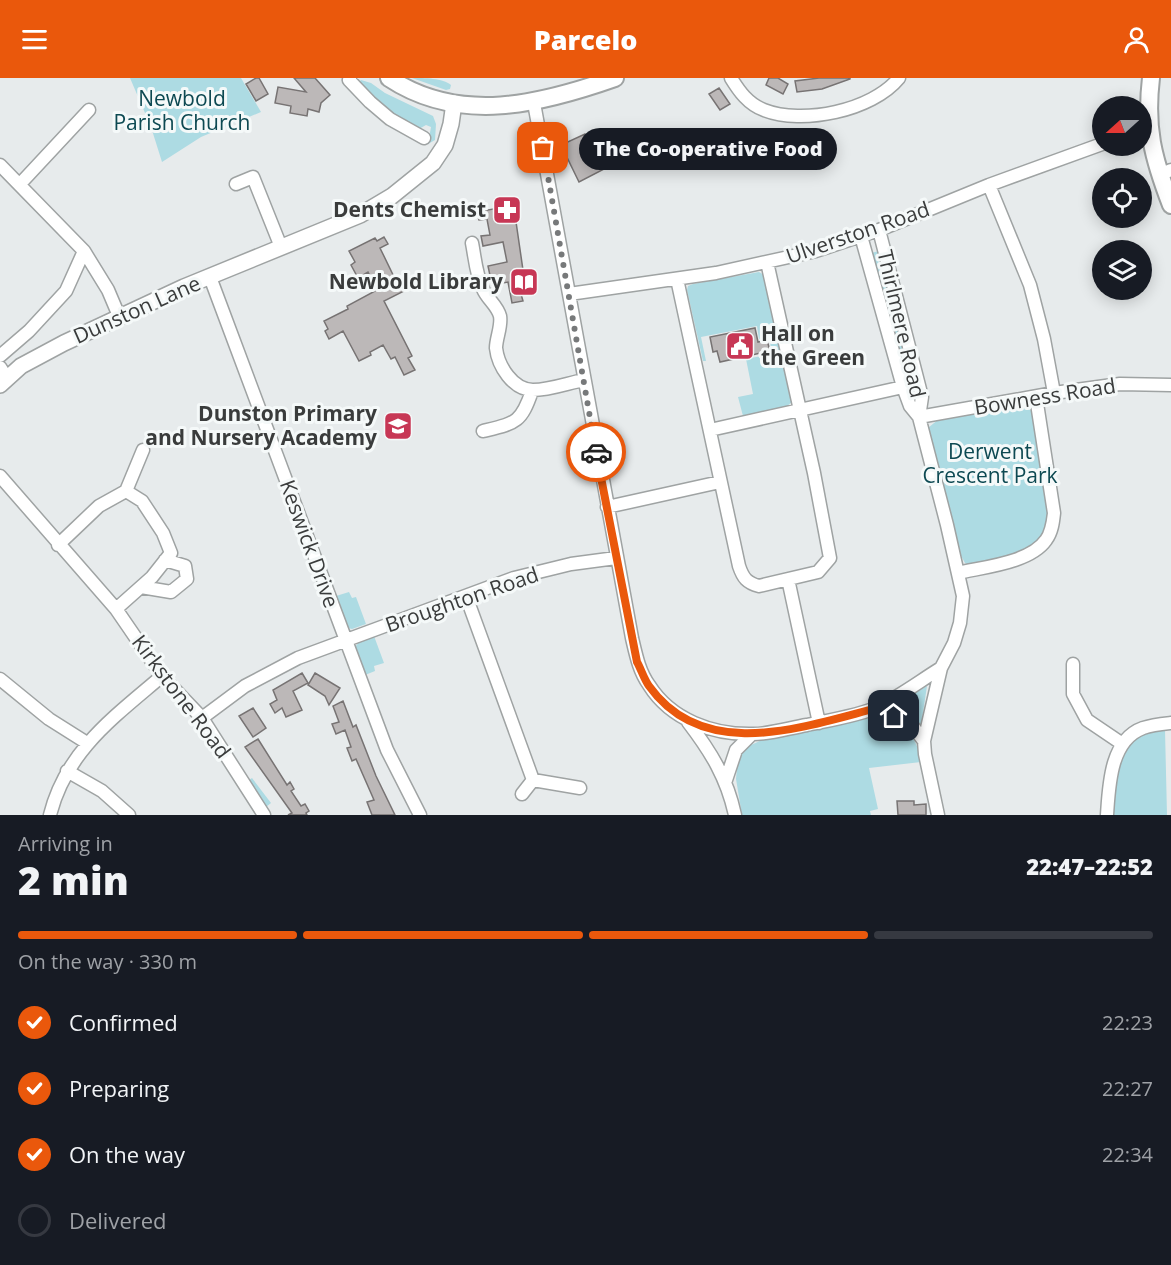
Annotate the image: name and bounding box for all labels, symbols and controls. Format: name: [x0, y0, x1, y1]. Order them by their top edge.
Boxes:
text: Parcelo: [534, 21, 637, 58]
icon: menu: [18, 23, 51, 56]
icon: person: [1120, 23, 1153, 56]
park label: Newbold Parish Church: [113, 84, 251, 136]
north arrow: [1092, 96, 1152, 156]
map controls: [1092, 96, 1152, 300]
pin: [517, 122, 568, 173]
callout: The Co-operative Food: [579, 127, 837, 169]
icon: bag: [526, 131, 559, 164]
text: The Co-operative Food: [593, 135, 823, 162]
button: locate: [1092, 168, 1152, 228]
pharmacy icon: Dents Chemist: [491, 194, 523, 226]
street label: Ulverston Road: [782, 194, 933, 270]
place label: Dents Chemist: [333, 195, 486, 223]
button: layers: [1092, 240, 1152, 300]
street label: Thirlmere Road: [871, 247, 933, 400]
library icon: Newbold Library: [508, 266, 540, 298]
place label: Newbold Library: [329, 267, 503, 295]
street label: Dunston Lane: [68, 268, 205, 350]
place label: Hall on the Green: [761, 319, 865, 371]
public building icon: Hall on the Green: [724, 330, 756, 362]
street label: Bowness Road: [972, 371, 1118, 421]
place label: Dunston Primary and Nursery Academy: [145, 399, 377, 451]
school or university icon: Dunston Primary and Nursery Academy: [382, 410, 414, 442]
courier: [566, 422, 626, 482]
icon: car: [580, 436, 613, 469]
park label: Derwent Crescent Park: [922, 437, 1058, 489]
street label: Keswick Drive: [274, 476, 346, 611]
street label: Broughton Road: [381, 560, 542, 638]
street label: Kirkstone Road: [126, 629, 238, 764]
pin: [868, 690, 919, 741]
icon: home: [877, 699, 910, 732]
text: Arriving in: [18, 830, 113, 857]
text: 22:47–22:52: [1026, 851, 1153, 881]
text: 2 min: [18, 853, 129, 906]
text: On the way · 330 m: [18, 948, 197, 975]
icon: check: [18, 1006, 51, 1039]
text: Confirmed: [69, 1007, 178, 1037]
text: 22:23: [1102, 1009, 1153, 1036]
icon: check: [18, 1072, 51, 1105]
text: Preparing: [69, 1073, 169, 1103]
text: 22:27: [1102, 1075, 1153, 1102]
icon: check: [18, 1138, 51, 1171]
text: On the way: [69, 1139, 185, 1169]
text: 22:34: [1102, 1141, 1153, 1168]
text: Delivered: [69, 1205, 167, 1235]

